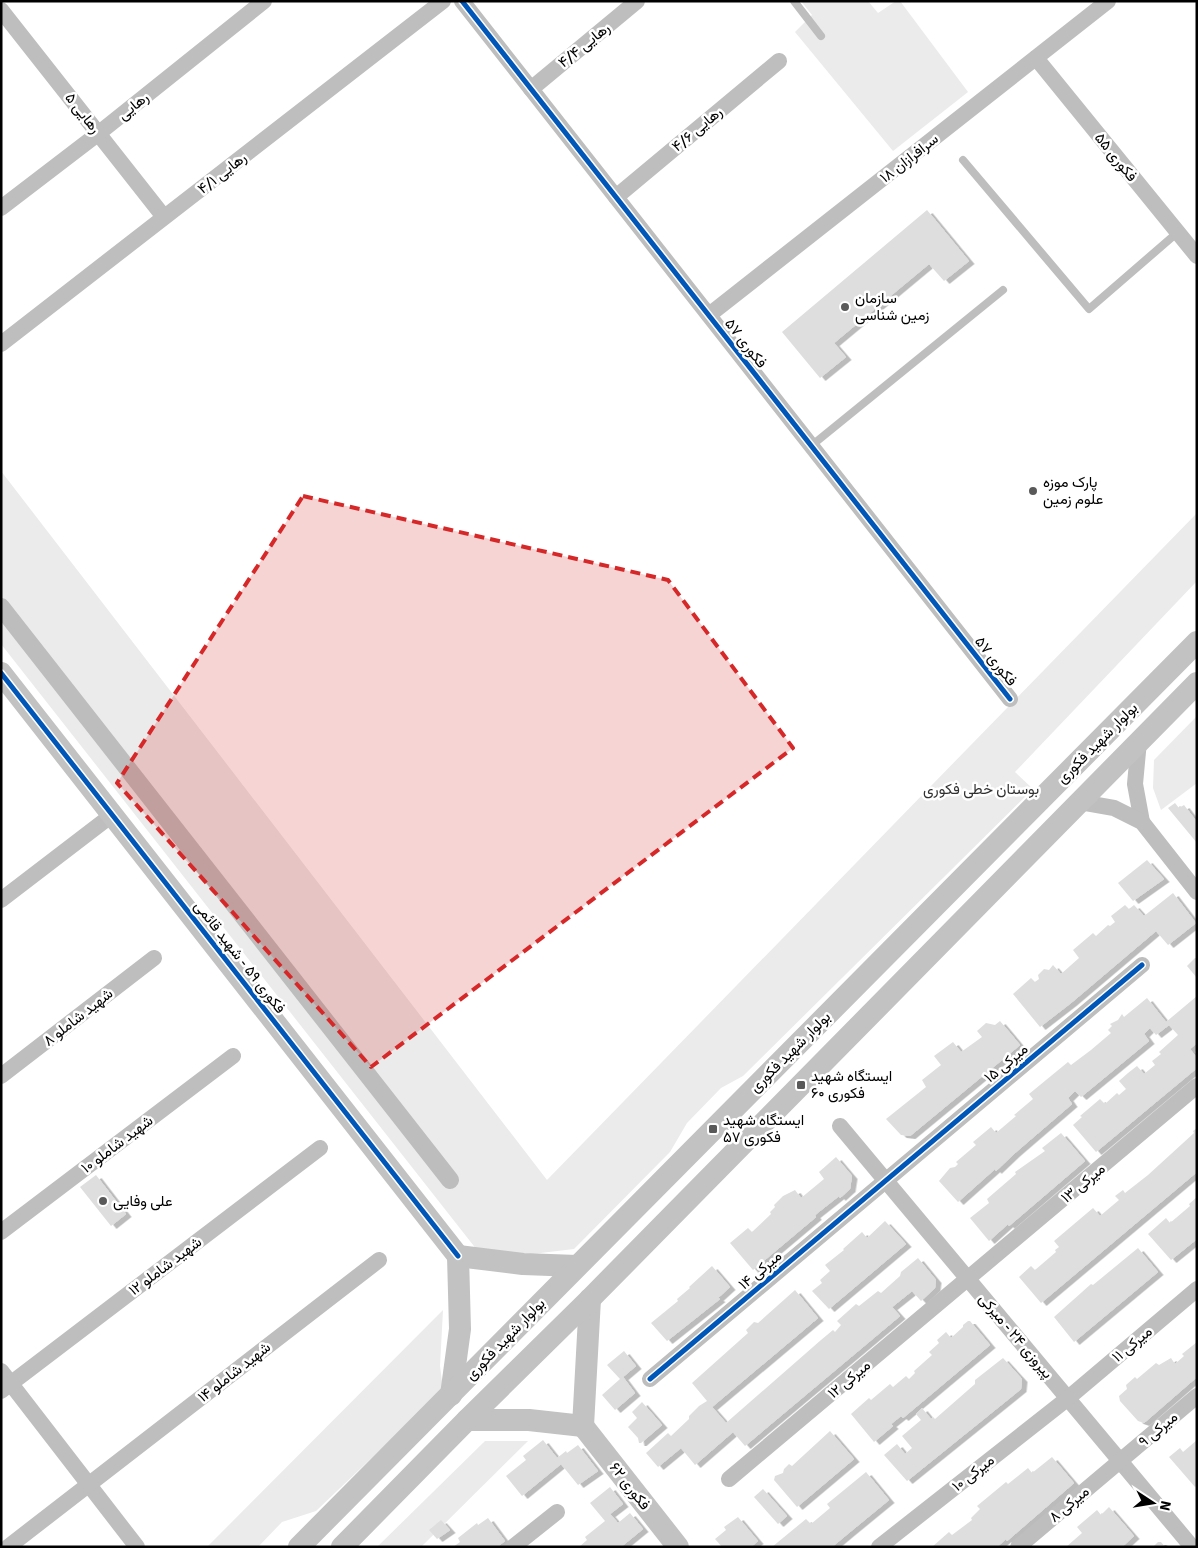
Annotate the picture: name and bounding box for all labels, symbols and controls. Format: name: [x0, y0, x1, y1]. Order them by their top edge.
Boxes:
street label: رهایی ۴/۴: [554, 19, 614, 72]
street label: رهایی: [114, 88, 153, 125]
street label: رهایی ۵: [61, 89, 105, 138]
street label: رهایی ۴/۶: [668, 103, 727, 156]
street label: سرافرازان ۱۸: [876, 129, 942, 186]
street label: فکوری ۵۵: [1090, 129, 1141, 186]
street label: رهایی ۴/۱: [194, 148, 251, 199]
place label: سازمان زمین شناسی: [855, 289, 929, 325]
marker: سازمان زمین شناسی: [839, 301, 851, 313]
street label: فکوری ۵۷: [720, 315, 771, 372]
place label: پارک موزه علوم زمین: [1043, 473, 1103, 509]
marker: پارک موزه علوم زمین: [1027, 485, 1039, 497]
street label: فکوری ۵۷: [970, 633, 1021, 690]
street label: بولوار شهید فکوری: [1053, 699, 1142, 788]
park label: بوستان خطی فکوری: [923, 780, 1039, 799]
street label: فکوری ۵۹ - شهید قائمی: [190, 897, 290, 1018]
street label: شهید شاملو ۸: [40, 984, 117, 1050]
street label: بولوار شهید فکوری: [746, 1008, 835, 1097]
street label: میرکی ۱۵: [981, 1040, 1032, 1087]
place label: ایستگاه شهید فکوری ۶۰: [811, 1067, 892, 1103]
marker: ایستگاه شهید فکوری ۶۰: [795, 1079, 807, 1091]
street label: شهید شاملو ۱۰: [78, 1111, 157, 1177]
place label: ایستگاه شهید فکوری ۵۷: [723, 1111, 804, 1147]
marker: ایستگاه شهید فکوری ۵۷: [707, 1123, 719, 1135]
street label: میرکی ۱۳: [1057, 1159, 1109, 1207]
place label: علی وفایی: [113, 1192, 173, 1211]
marker: علی وفایی: [97, 1195, 109, 1207]
street label: شهید شاملو ۱۲: [125, 1233, 205, 1299]
street label: میرکی ۱۴: [735, 1247, 786, 1294]
street label: پیروزی ۲۴ - میرکی: [974, 1290, 1057, 1383]
street label: بولوار شهید فکوری: [461, 1294, 549, 1384]
street label: میرکی ۱۱: [1108, 1322, 1156, 1367]
street label: شهید شاملو ۱۴: [194, 1338, 274, 1406]
street label: میرکی ۱۲: [824, 1356, 875, 1403]
street label: میرکی ۹: [1135, 1408, 1182, 1451]
street label: میرکی ۱۰: [948, 1451, 998, 1496]
street label: فکوری ۶۲: [605, 1459, 654, 1514]
north arrow: [1128, 1478, 1178, 1528]
street label: میرکی ۸: [1045, 1482, 1093, 1527]
text: N: [1156, 1499, 1175, 1512]

